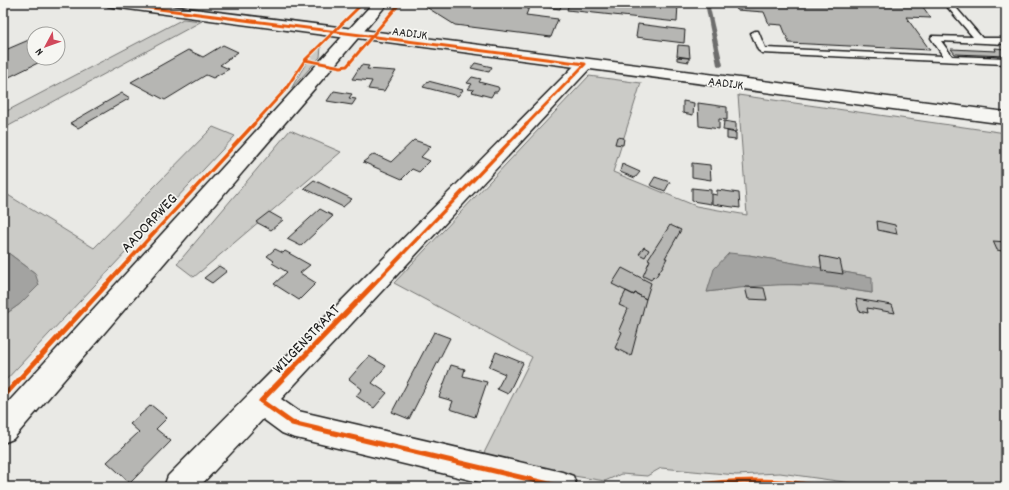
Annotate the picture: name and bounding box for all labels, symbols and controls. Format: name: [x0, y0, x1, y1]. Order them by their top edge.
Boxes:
street label: AADIJK: [391, 23, 429, 46]
north arrow: [26, 26, 66, 66]
text: N: [32, 44, 48, 59]
street label: AADIJK: [707, 73, 745, 96]
street label: AADORPWEG: [116, 189, 184, 259]
street label: WILGENSTRAAT: [268, 299, 346, 380]

